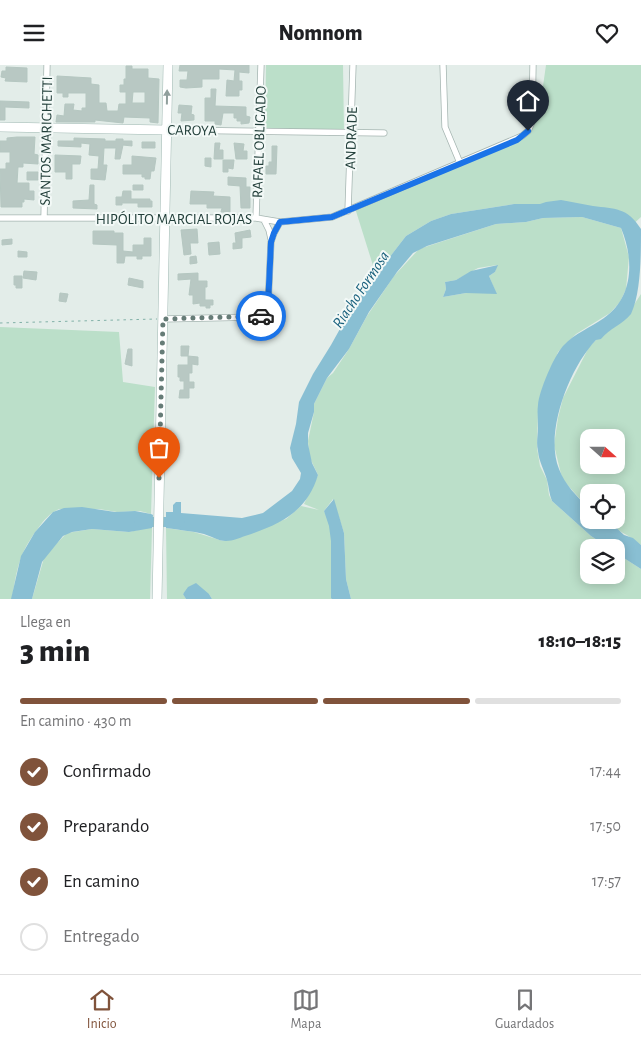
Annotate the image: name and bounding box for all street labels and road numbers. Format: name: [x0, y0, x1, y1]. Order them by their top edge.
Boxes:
street label: SANTOS MARIGHETTI: [38, 76, 55, 206]
street label: RAFAEL OBLIGADO: [250, 86, 269, 198]
street label: ANDRADE: [343, 107, 360, 170]
street label: CAROYA: [167, 123, 217, 138]
street label: HIPÓLITO MARCIAL ROJAS: [96, 210, 252, 227]

